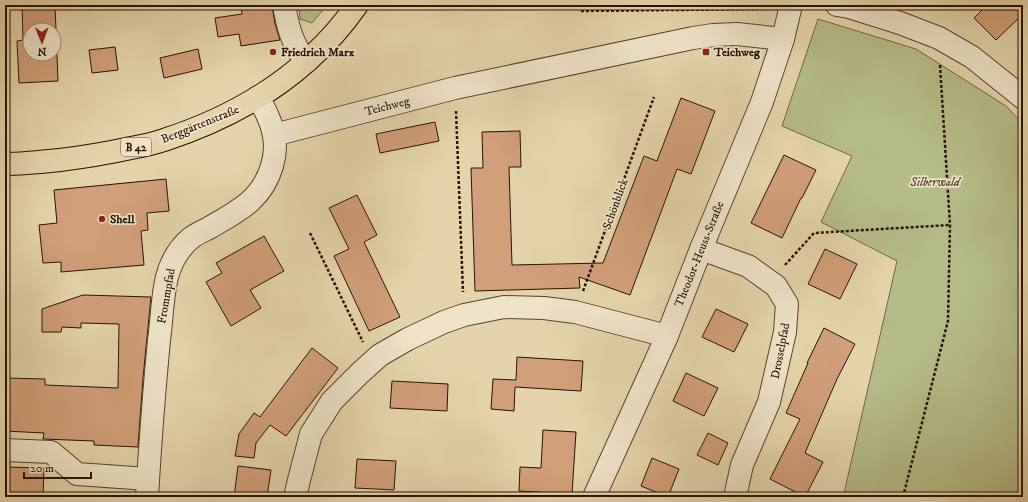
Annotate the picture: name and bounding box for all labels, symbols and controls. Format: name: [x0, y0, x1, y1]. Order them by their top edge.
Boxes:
north arrow: [22, 22, 62, 62]
text: N: [38, 44, 47, 58]
place label: Friedrich Marx: [281, 45, 354, 60]
place label: Teichweg: [713, 45, 761, 60]
marker: Friedrich Marx: [268, 47, 278, 57]
marker: Teichweg: [701, 47, 711, 57]
street label: Teichweg: [363, 94, 411, 119]
street label: Berggärtenstraße: [159, 102, 241, 147]
road number: B 42: [121, 138, 151, 156]
park label: Silberwald: [909, 175, 962, 190]
street label: Schönblick: [599, 177, 632, 232]
street label: Theodor-Heuss-Straße: [671, 199, 728, 309]
place label: Shell: [110, 212, 135, 227]
marker: Shell: [97, 214, 107, 224]
street label: Frommpfad: [154, 267, 179, 325]
street label: Drosselpfad: [768, 322, 793, 380]
scale bar: [24, 454, 91, 480]
text: 20 m: [30, 461, 54, 476]

